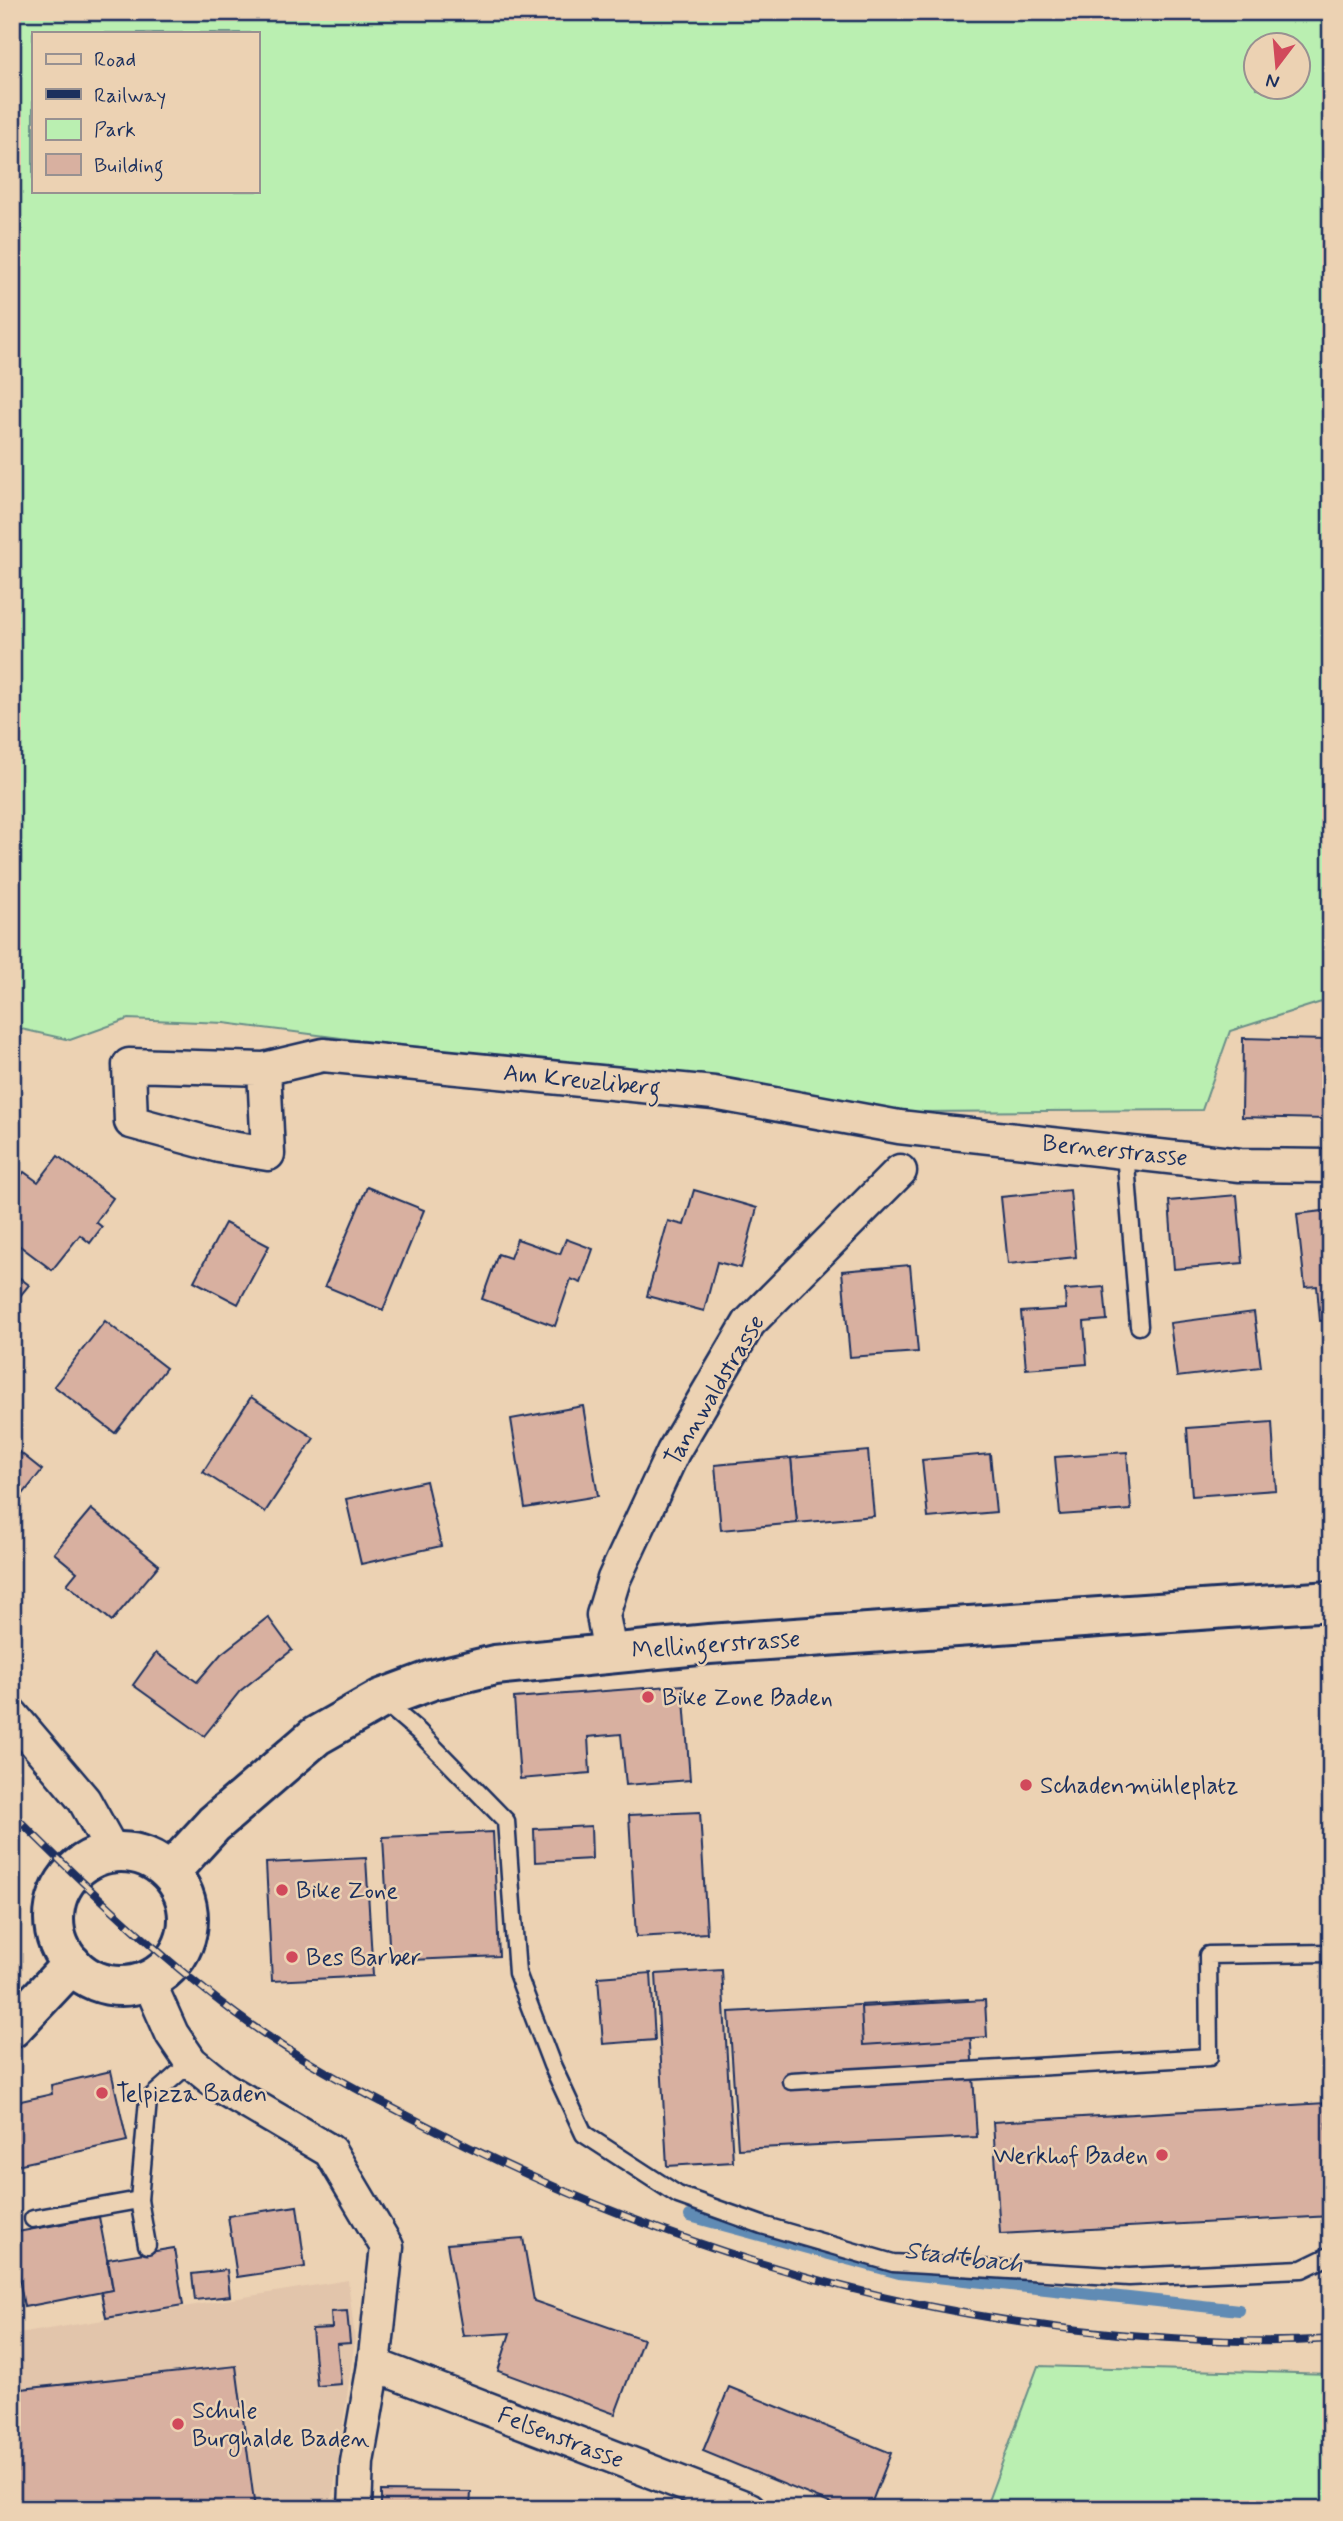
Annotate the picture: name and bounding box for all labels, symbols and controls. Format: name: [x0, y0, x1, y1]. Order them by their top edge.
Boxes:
legend: [32, 32, 259, 192]
north arrow: [1242, 32, 1312, 102]
text: Road: [94, 46, 136, 74]
text: N: [1263, 67, 1282, 95]
text: Railway: [94, 82, 166, 110]
text: Park: [94, 116, 136, 144]
text: Building: [94, 152, 164, 182]
street label: Am Kreuzliberg: [501, 1058, 662, 1108]
street label: Bernerstrasse: [1041, 1128, 1189, 1175]
street label: Tannwaldstrasse: [658, 1309, 773, 1472]
street label: Mellingerstrasse: [631, 1624, 802, 1670]
place label: Bike Zone Baden: [662, 1683, 833, 1714]
marker: Bike Zone Baden: [640, 1689, 656, 1705]
place label: Schadenmühleplatz: [1040, 1771, 1238, 1802]
marker: Schadenmühleplatz: [1018, 1777, 1034, 1793]
place label: Bike Zone: [296, 1876, 398, 1907]
marker: Bike Zone: [274, 1882, 290, 1898]
place label: Bes Barber: [306, 1943, 421, 1974]
marker: Bes Barber: [284, 1949, 300, 1965]
place label: Telpizza Baden: [116, 2079, 267, 2110]
marker: Telpizza Baden: [94, 2085, 110, 2101]
place label: Werkhof Baden: [993, 2141, 1148, 2172]
marker: Werkhof Baden: [1154, 2147, 1170, 2163]
water label: Stadtbach: [902, 2234, 1025, 2282]
place label: Schule Burghalde Baden: [192, 2396, 370, 2457]
street label: Felsenstrasse: [493, 2400, 628, 2477]
marker: Schule Burghalde Baden: [170, 2416, 186, 2432]

